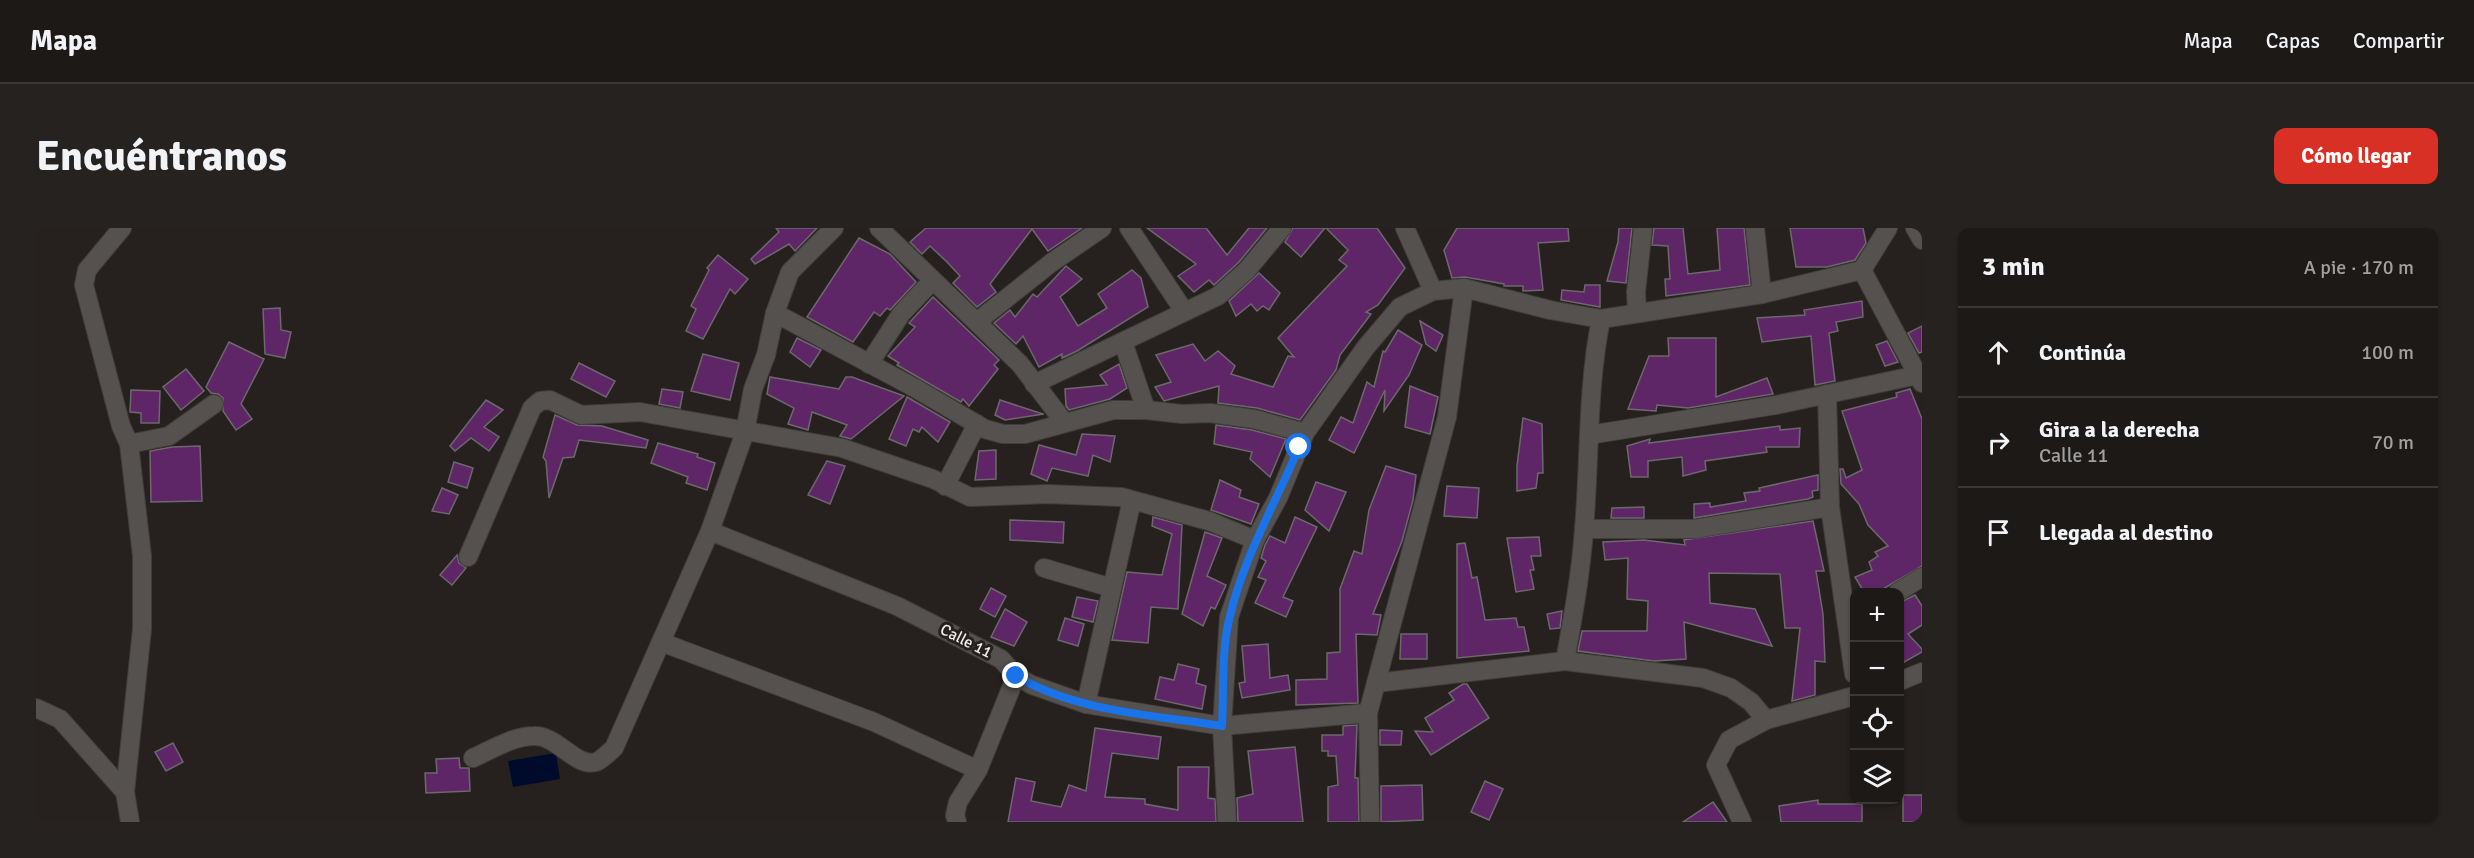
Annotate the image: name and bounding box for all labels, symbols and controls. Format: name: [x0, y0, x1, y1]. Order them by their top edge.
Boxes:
text: Mapa: [30, 24, 97, 58]
text: Mapa: [2183, 28, 2233, 54]
text: Capas: [2266, 28, 2320, 54]
text: Compartir: [2353, 28, 2444, 54]
button: Cómo llegar: [2274, 128, 2438, 184]
text: Encuéntranos: [36, 131, 287, 182]
text: 3 min: [1982, 251, 2045, 283]
text: A pie · 170 m: [2304, 255, 2414, 280]
icon: ahead: [1982, 336, 2015, 369]
text: Continúa: [2039, 339, 2126, 366]
text: 100 m: [2361, 340, 2414, 365]
text: Gira a la derecha: [2039, 416, 2200, 443]
icon: right: [1982, 426, 2015, 459]
text: 70 m: [2372, 430, 2414, 455]
route start: [1285, 433, 1311, 459]
text: Calle 11: [2039, 443, 2108, 468]
icon: arrive: [1982, 516, 2015, 549]
text: Llegada al destino: [2039, 519, 2213, 546]
map controls: [1850, 588, 1904, 804]
button: +: [1850, 588, 1904, 642]
street label: Calle 11: [937, 619, 995, 663]
button: −: [1850, 642, 1904, 696]
route end: [1002, 662, 1028, 688]
button: locate: [1850, 696, 1904, 750]
button: layers: [1850, 750, 1904, 804]

